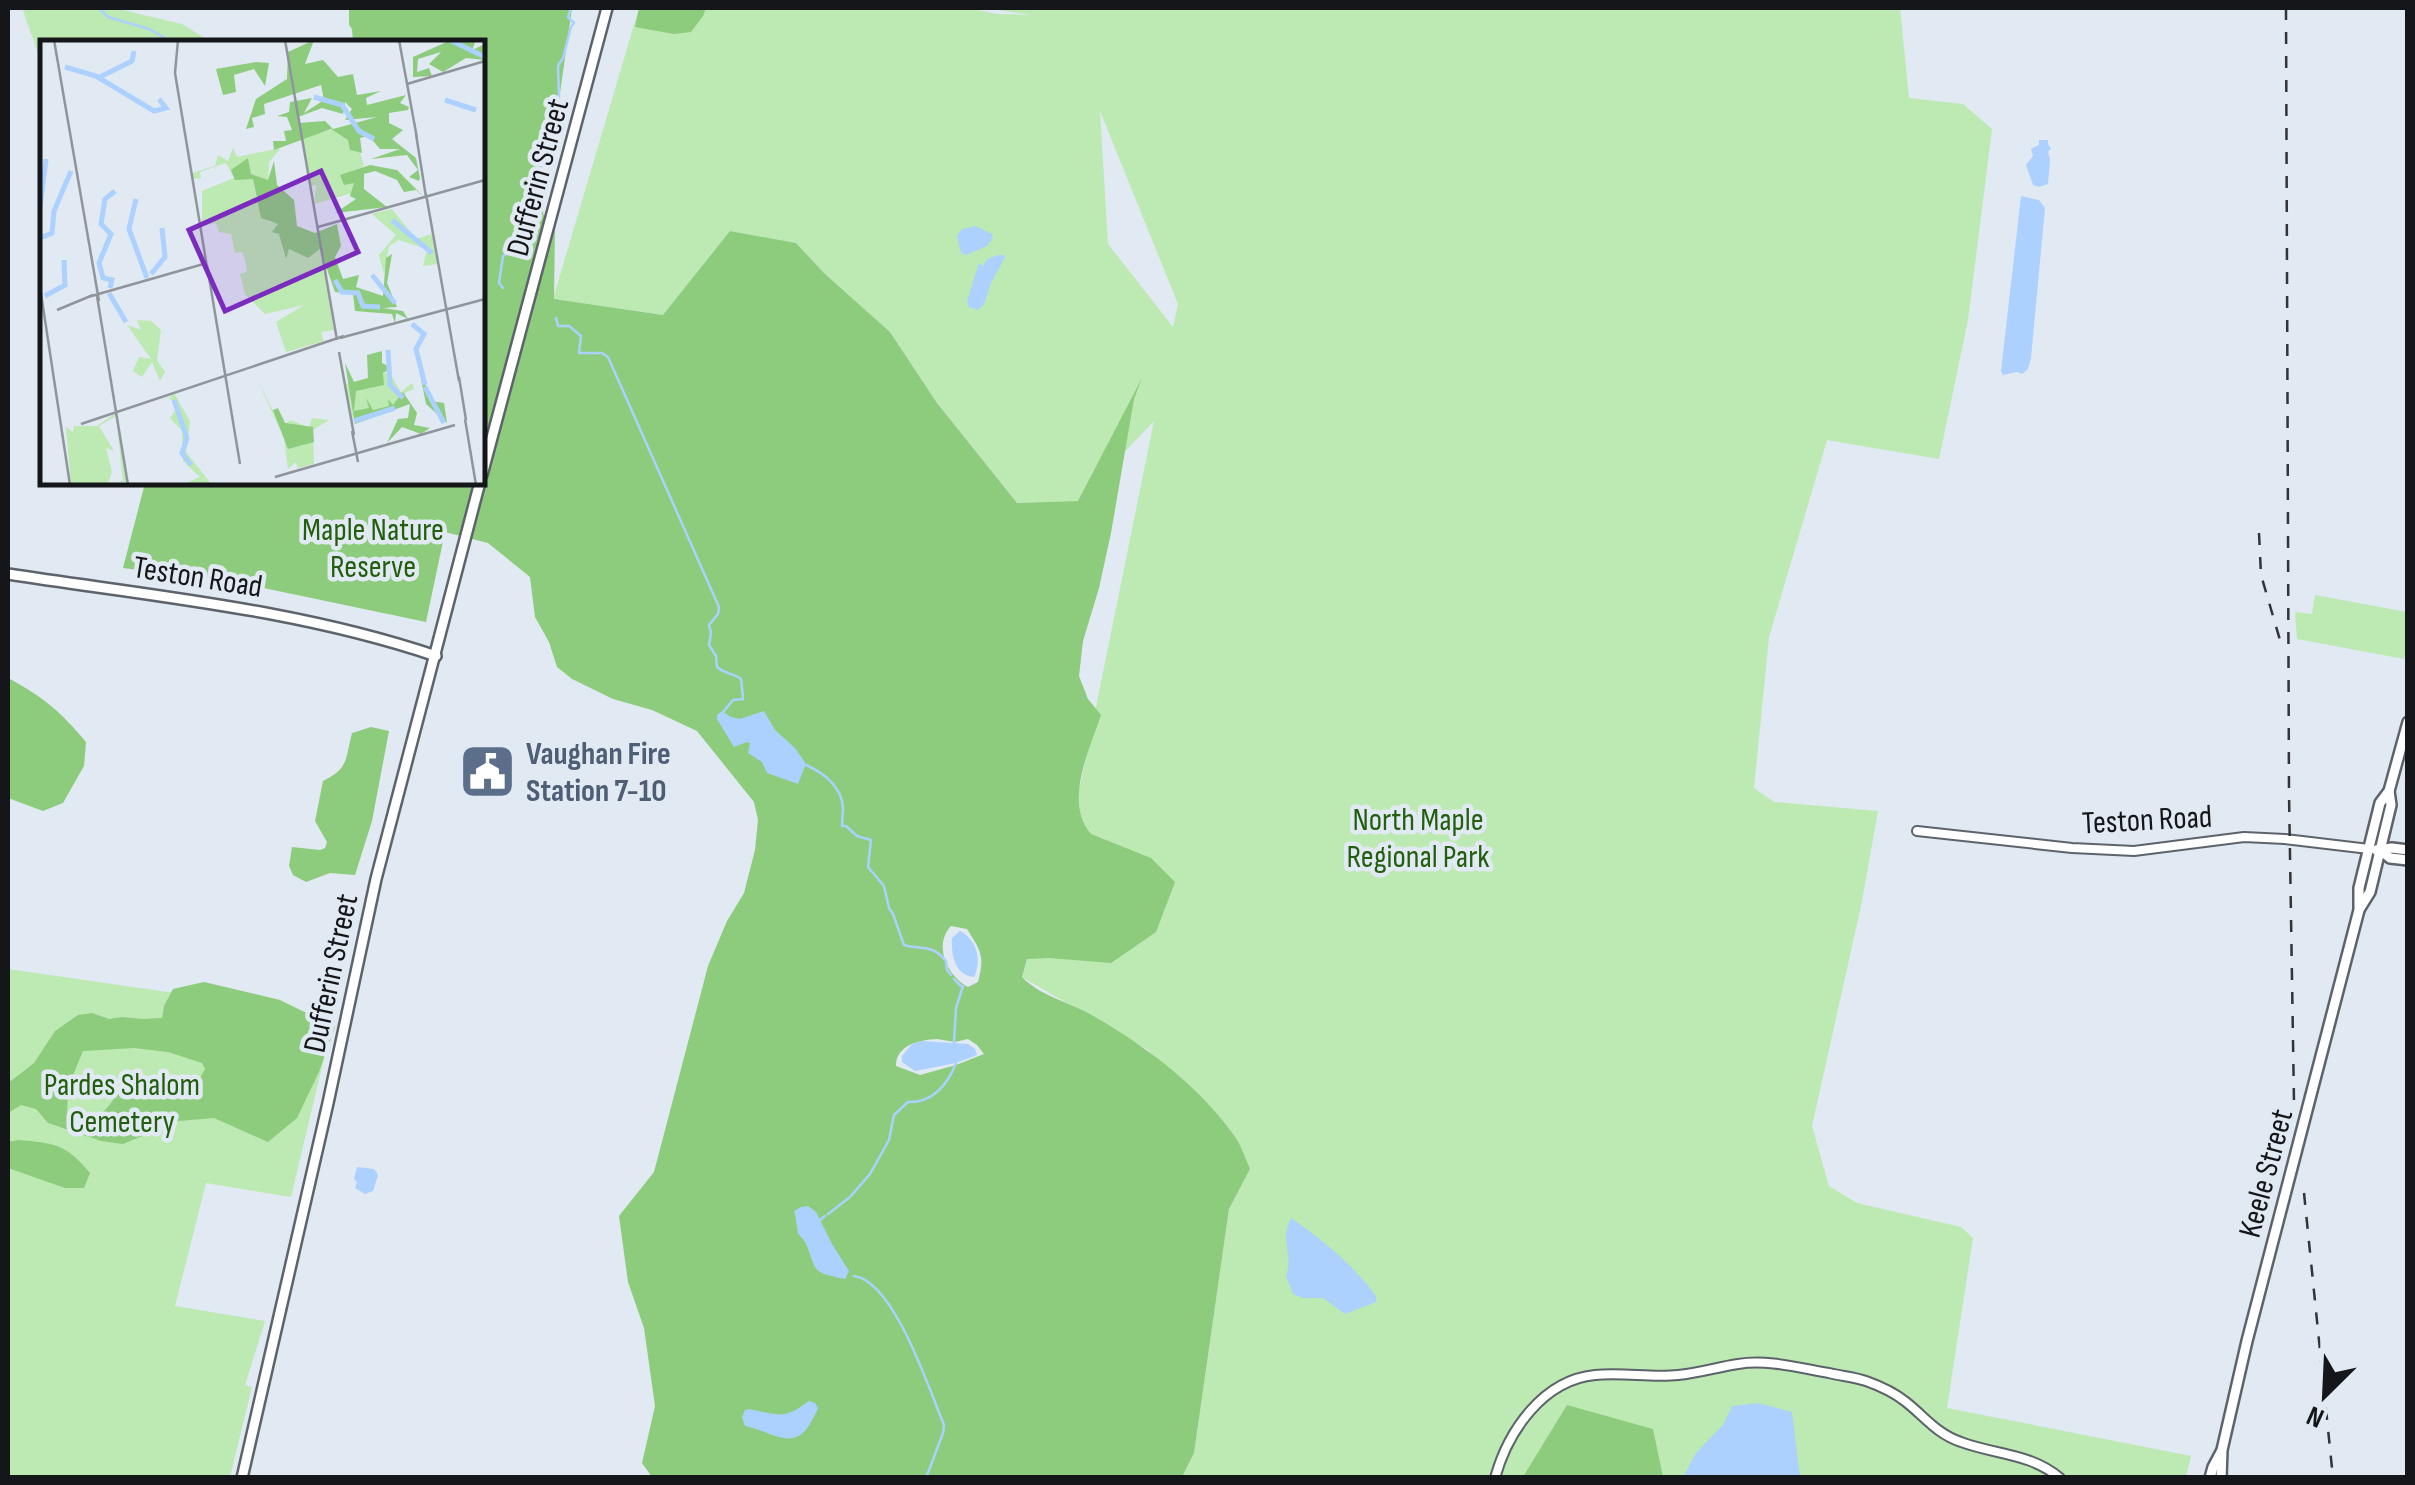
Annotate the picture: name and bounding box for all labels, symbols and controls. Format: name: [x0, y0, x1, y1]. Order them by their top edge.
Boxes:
inset map: [40, 40, 485, 485]
street label: Dufferin Street: [499, 95, 578, 260]
park label: Maple Nature Reserve: [302, 511, 444, 587]
street label: Teston Road: [130, 548, 265, 607]
place label: Vaughan Fire Station 7-10: [526, 735, 671, 811]
public building icon: Vaughan Fire Station 7-10: [457, 741, 517, 801]
street label: Teston Road: [2081, 798, 2213, 843]
park label: North Maple Regional Park: [1346, 801, 1490, 877]
street label: Dufferin Street: [296, 890, 367, 1056]
park label: Pardes Shalom Cemetery: [44, 1066, 200, 1142]
street label: Keele Street: [2231, 1105, 2302, 1242]
north arrow: [2275, 1345, 2375, 1445]
text: N: [2302, 1398, 2329, 1435]

